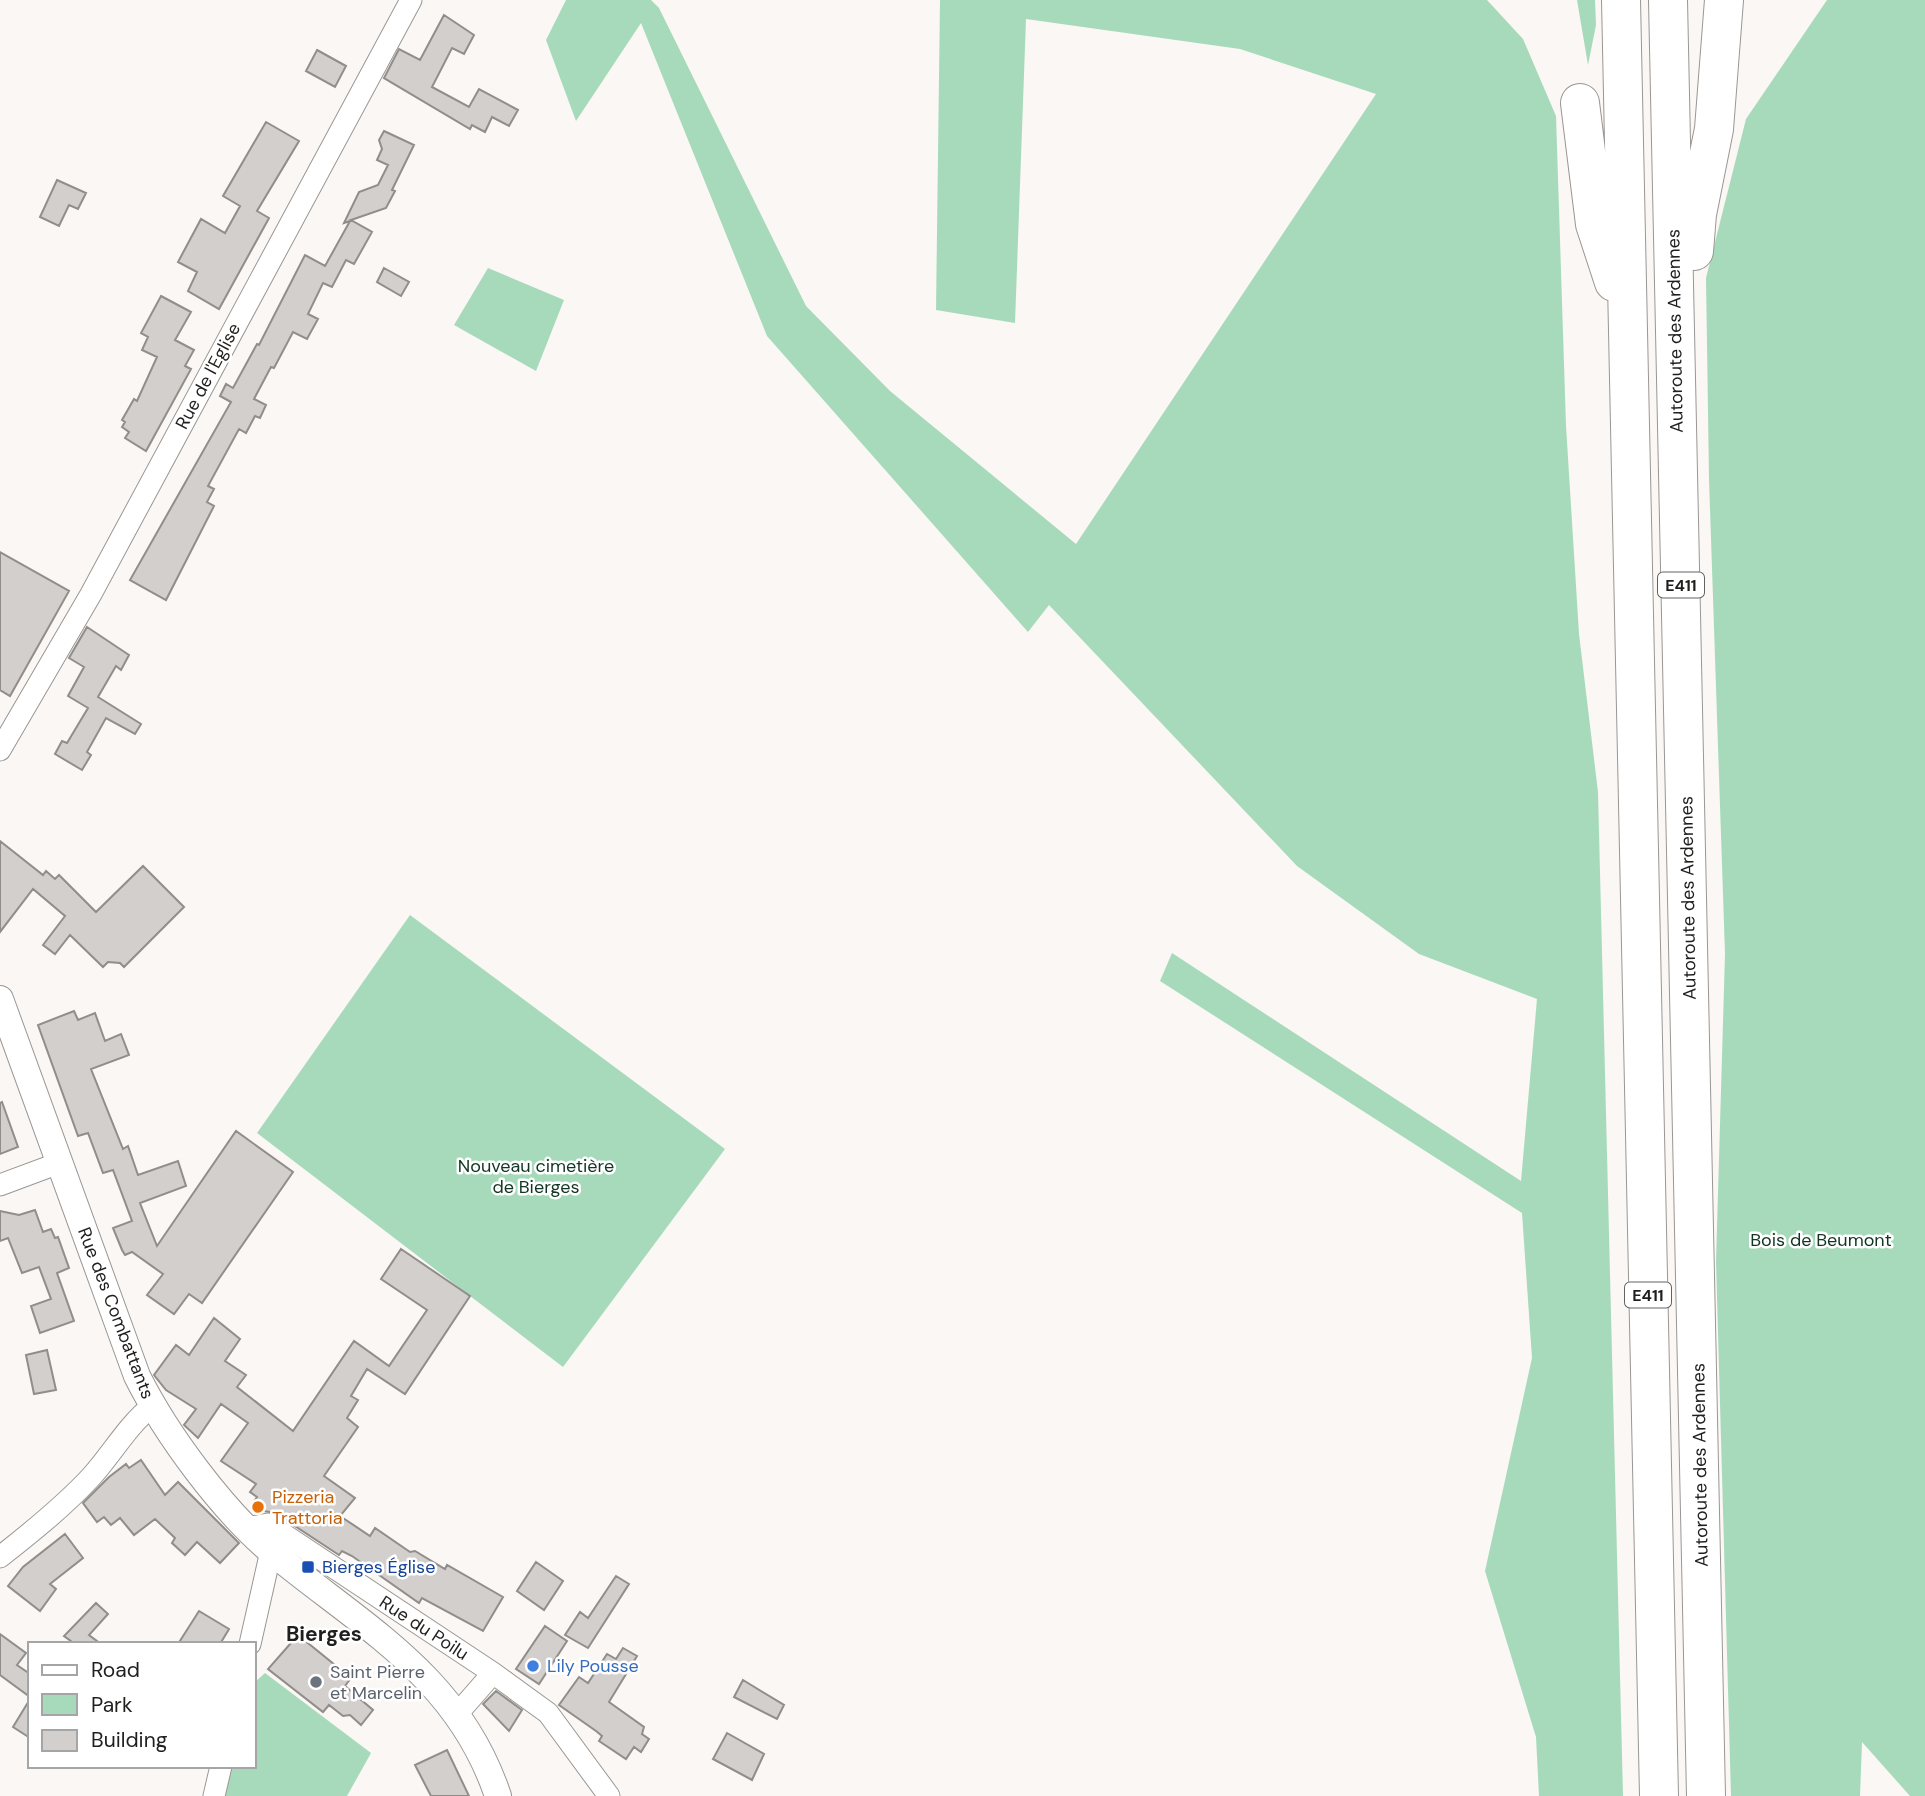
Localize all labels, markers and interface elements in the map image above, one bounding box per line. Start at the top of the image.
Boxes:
street label: Autoroute des Ardennes [1661,229,1689,433]
street label: Rue de l'Eglise [170,319,246,433]
road number: E411 [1658,572,1704,598]
street label: Autoroute des Ardennes [1674,796,1702,1000]
park label: Nouveau cimetière de Bierges [458,1154,614,1199]
street label: Rue des Combattants [72,1224,160,1402]
park label: Bois de Beumont [1750,1228,1892,1252]
road number: E411 [1625,1282,1671,1308]
street label: Autoroute des Ardennes [1686,1363,1714,1567]
place label: Pizzeria Trattoria [272,1485,343,1530]
marker: Pizzeria Trattoria [250,1499,266,1515]
place label: Bierges Église [322,1555,435,1579]
marker: Bierges Église [300,1559,316,1575]
street label: Rue du Poilu [375,1590,473,1666]
district label: Bierges [286,1620,362,1648]
legend [28,1642,256,1768]
place label: Lily Pousse [547,1654,639,1678]
text: Road [91,1656,140,1684]
marker: Lily Pousse [525,1658,541,1674]
place label: Saint Pierre et Marcelin [330,1660,425,1705]
marker: Saint Pierre et Marcelin [308,1674,324,1690]
text: Park [91,1691,133,1719]
text: Building [91,1726,168,1754]

